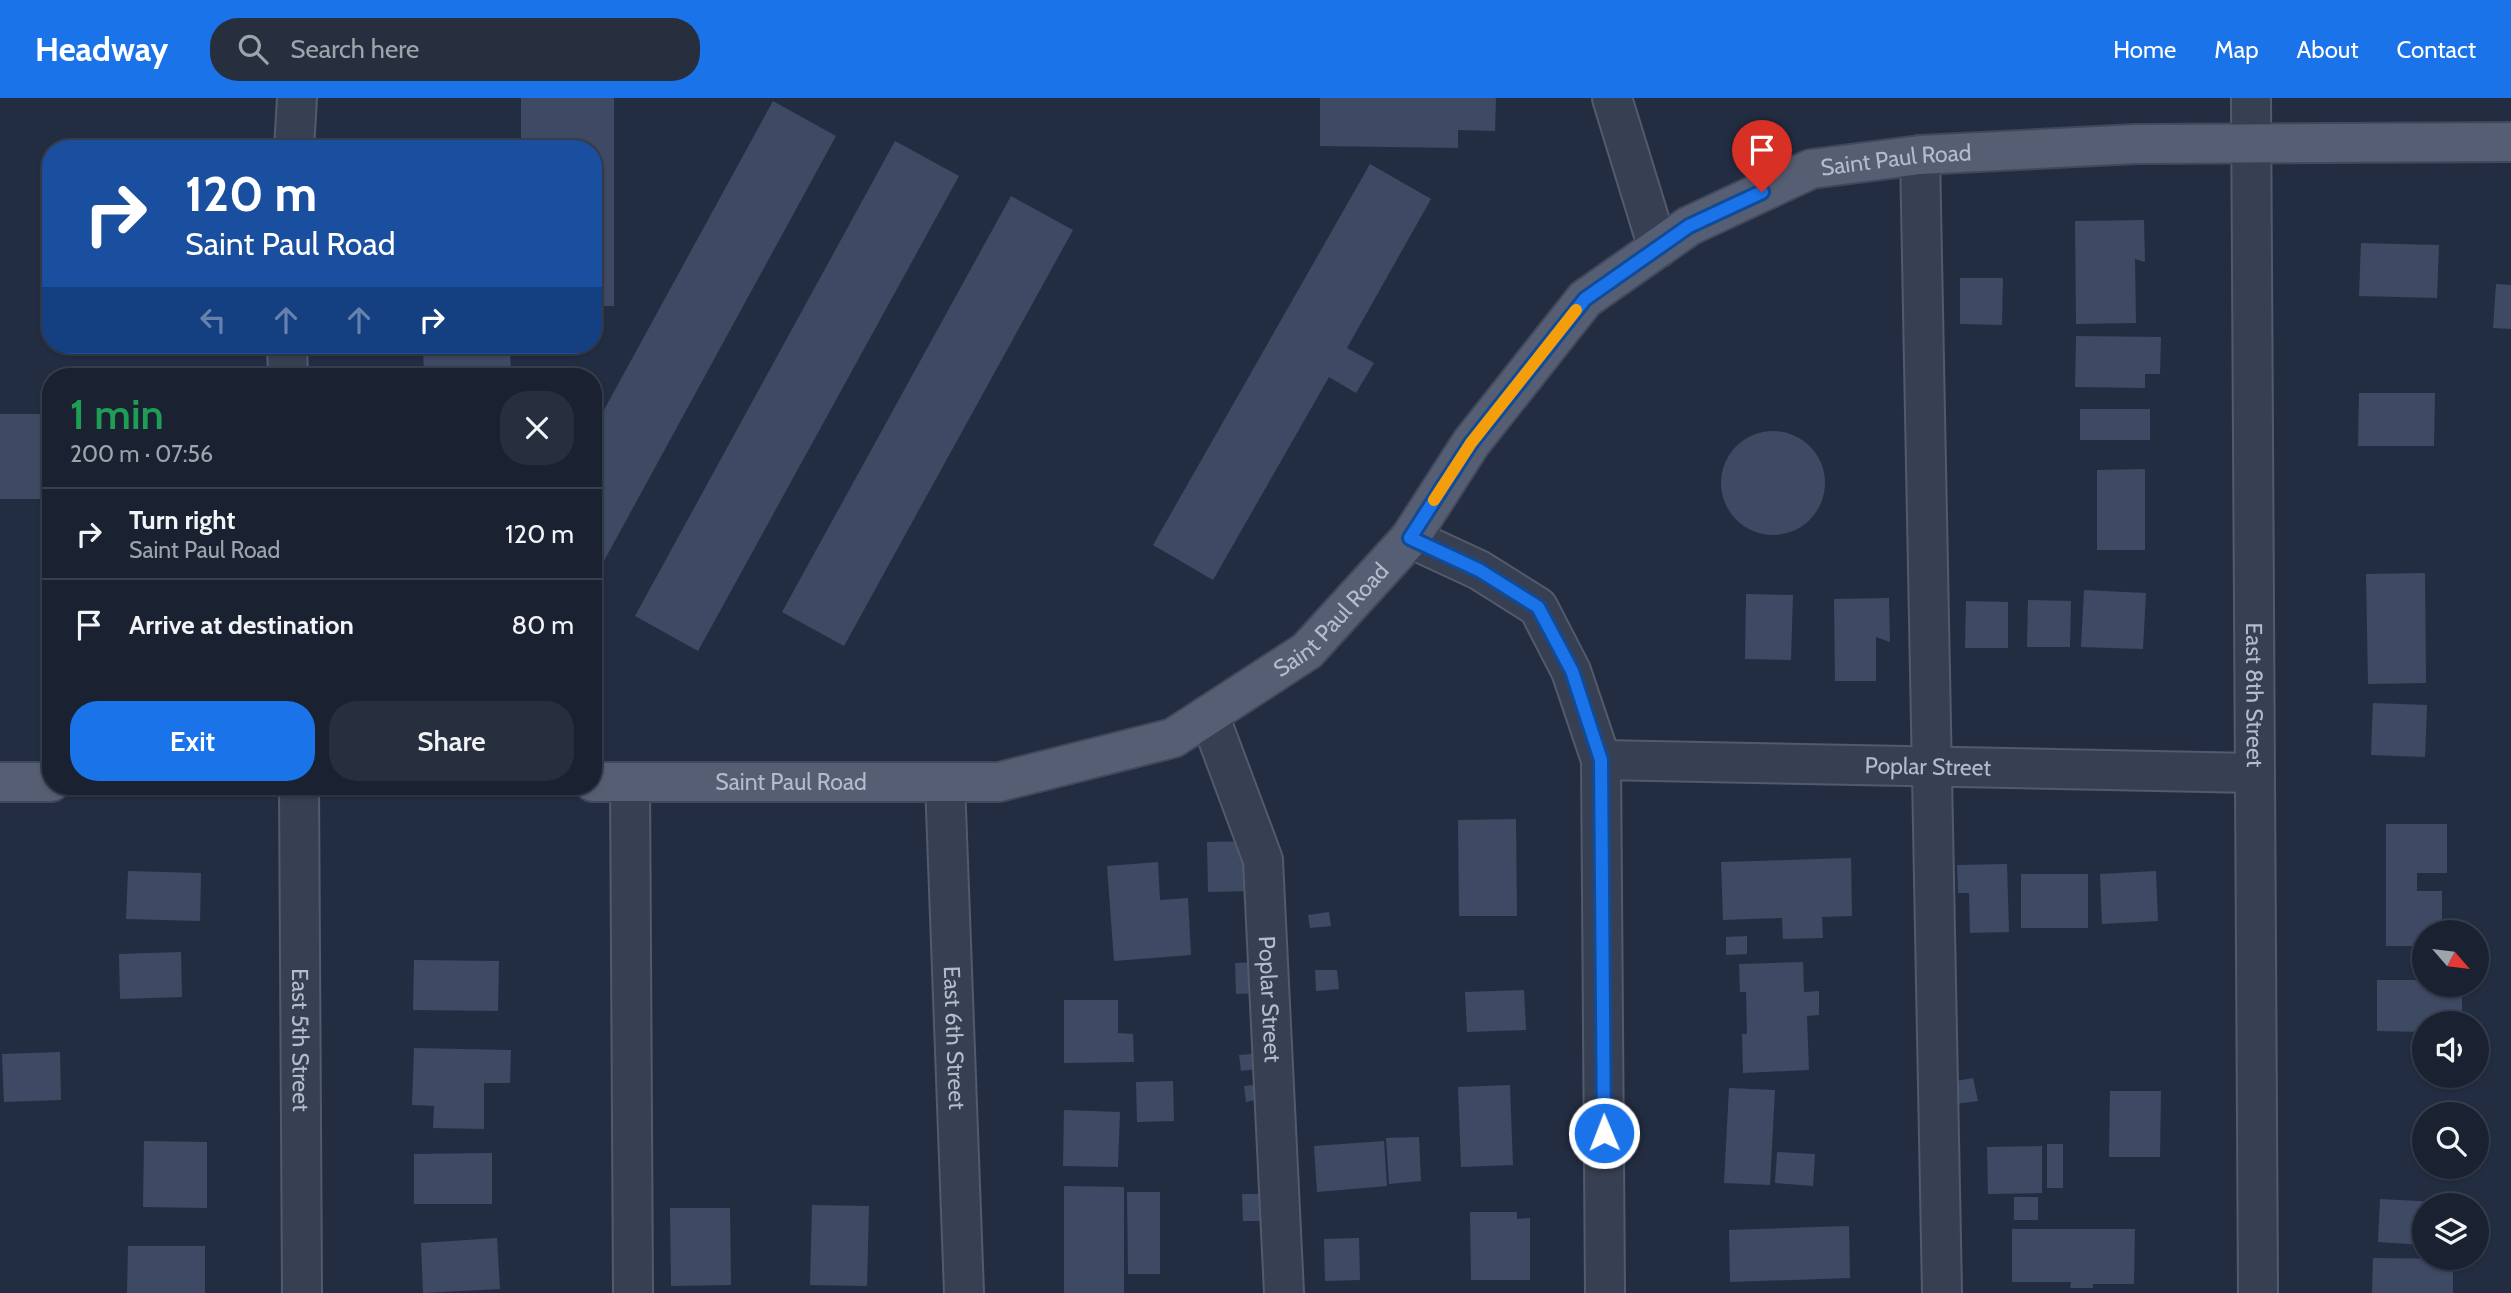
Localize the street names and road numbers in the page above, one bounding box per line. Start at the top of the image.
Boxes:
street label: Saint Paul Road [1819,138,1972,182]
street label: Saint Paul Road [1268,557,1394,683]
street label: East 8th Street [2240,622,2269,768]
street label: Poplar Street [1864,751,1992,782]
street label: Saint Paul Road [715,768,867,796]
street label: Poplar Street [1253,935,1287,1063]
street label: East 6th Street [938,965,971,1111]
street label: East 5th Street [286,968,315,1112]

